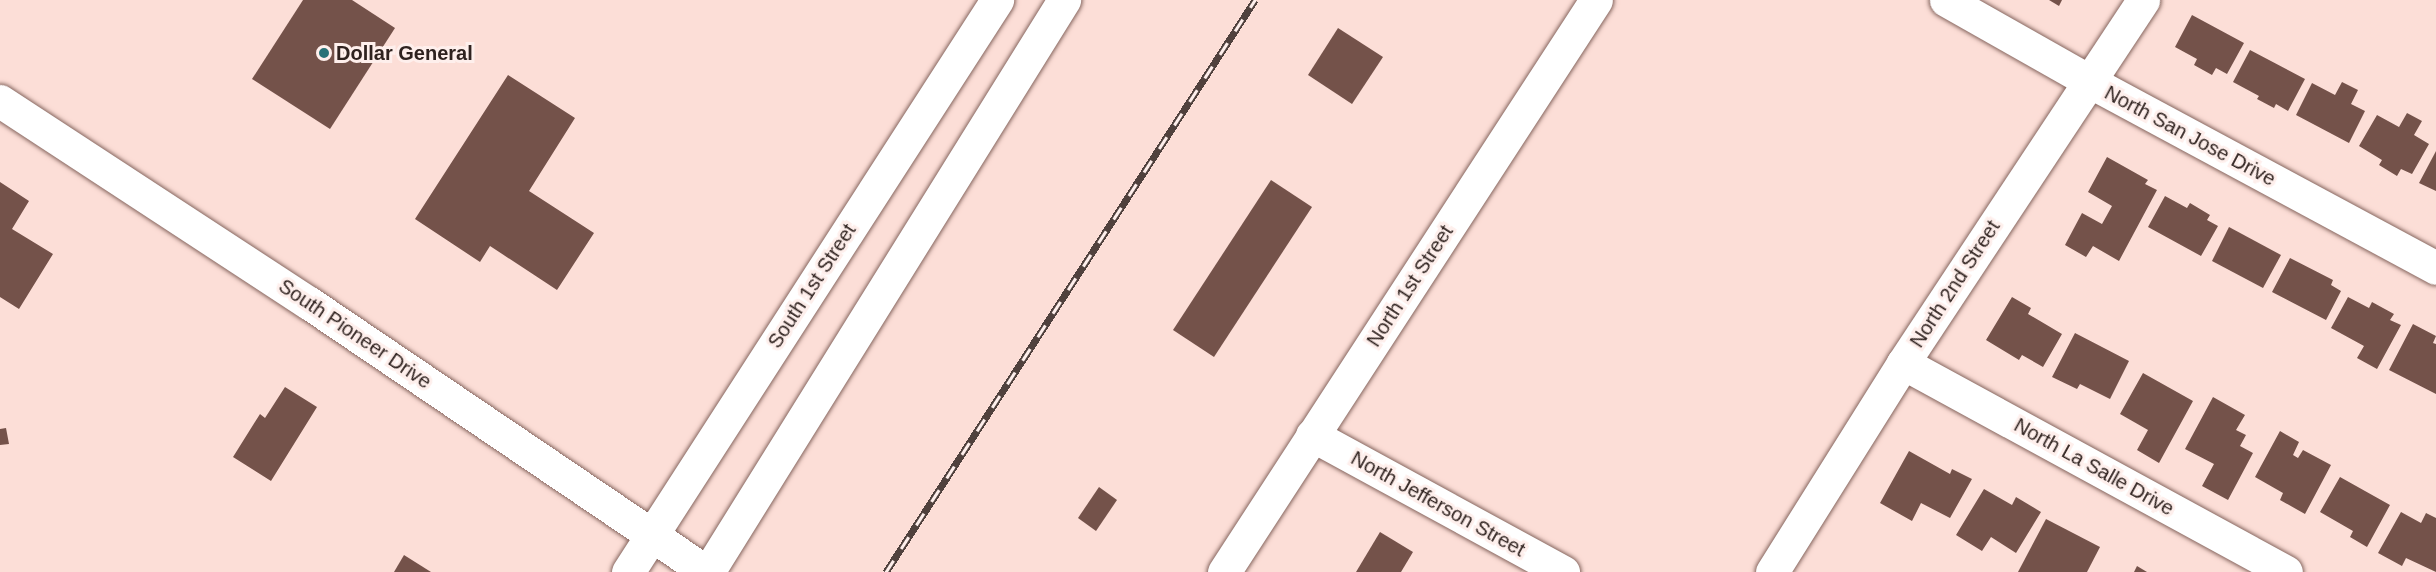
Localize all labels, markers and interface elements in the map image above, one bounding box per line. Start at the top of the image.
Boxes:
place label: Dollar General [336,41,473,65]
marker: Dollar General [317,46,331,60]
street label: North San Jose Drive [2100,81,2280,191]
street label: North 2nd Street [1905,216,2005,352]
street label: South 1st Street [763,219,861,353]
street label: North 1st Street [1362,221,1458,351]
street label: South Pioneer Drive [274,274,436,394]
street label: North La Salle Drive [2010,413,2178,521]
street label: North Jefferson Street [1347,446,1529,562]

